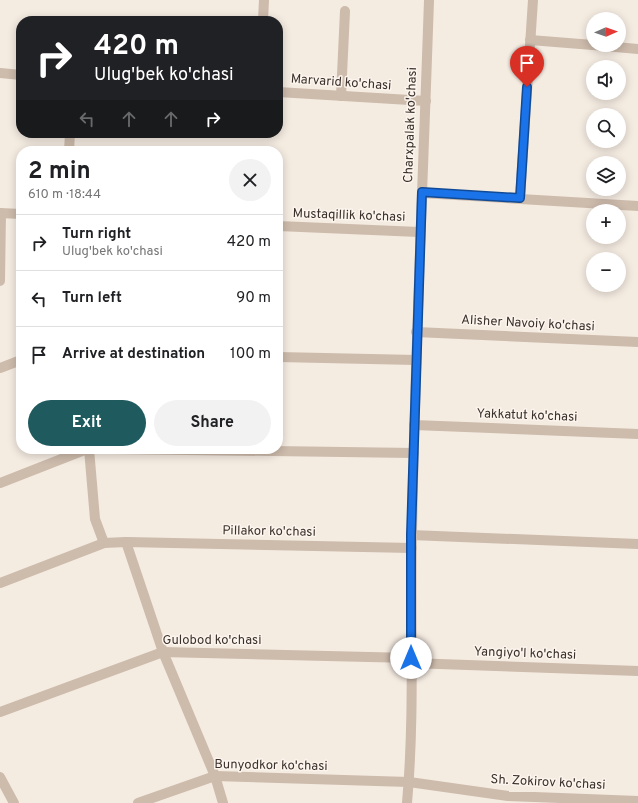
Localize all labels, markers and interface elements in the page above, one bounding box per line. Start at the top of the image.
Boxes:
north arrow [586,12,626,52]
map controls [586,12,626,292]
text: 420 m [94,29,179,65]
icon: right [28,32,80,84]
pin [510,46,544,87]
icon: arrive [516,52,538,74]
button: sound [586,60,626,100]
text: Ulug'bek ko'chasi [94,64,234,87]
street label: Charxpalak ko'chasi [401,67,421,183]
street label: Marvarid ko'chasi [290,71,392,95]
icon: left [76,108,98,130]
icon: ahead [118,108,140,130]
icon: ahead [160,108,182,130]
icon: right [202,108,224,130]
button: search [586,108,626,148]
button: layers [586,156,626,196]
text: 2 min [28,157,91,187]
button: close [229,159,271,201]
text: 610 m · 18:44 [28,187,101,203]
button: + [586,204,626,244]
street label: Mustaqillik ko'chasi [292,206,406,226]
text: Turn right [62,225,131,244]
icon: right [28,232,50,254]
text: 420 m [227,233,271,252]
text: Ulug'bek ko'chasi [62,244,163,260]
button: − [586,252,626,292]
icon: left [28,288,50,310]
text: Turn left [62,289,122,308]
text: 90 m [236,289,271,308]
street label: Alisher Navoiy ko'chasi [461,313,595,335]
icon: arrive [28,344,50,366]
text: Arrive at destination [62,345,205,364]
text: 100 m [230,345,271,364]
button: Exit [28,400,146,446]
button: Share [154,400,271,446]
street label: Yakkatut ko'chasi [476,406,578,426]
street label: Pillakor ko'chasi [222,523,316,541]
street label: Gulobod ko'chasi [163,633,261,649]
position arrow [390,637,432,679]
street label: Yangiyo'l ko'chasi [473,644,577,664]
street label: Bunyodkor ko'chasi [214,757,328,775]
street label: Sh. Zokirov ko'chasi [490,772,606,794]

